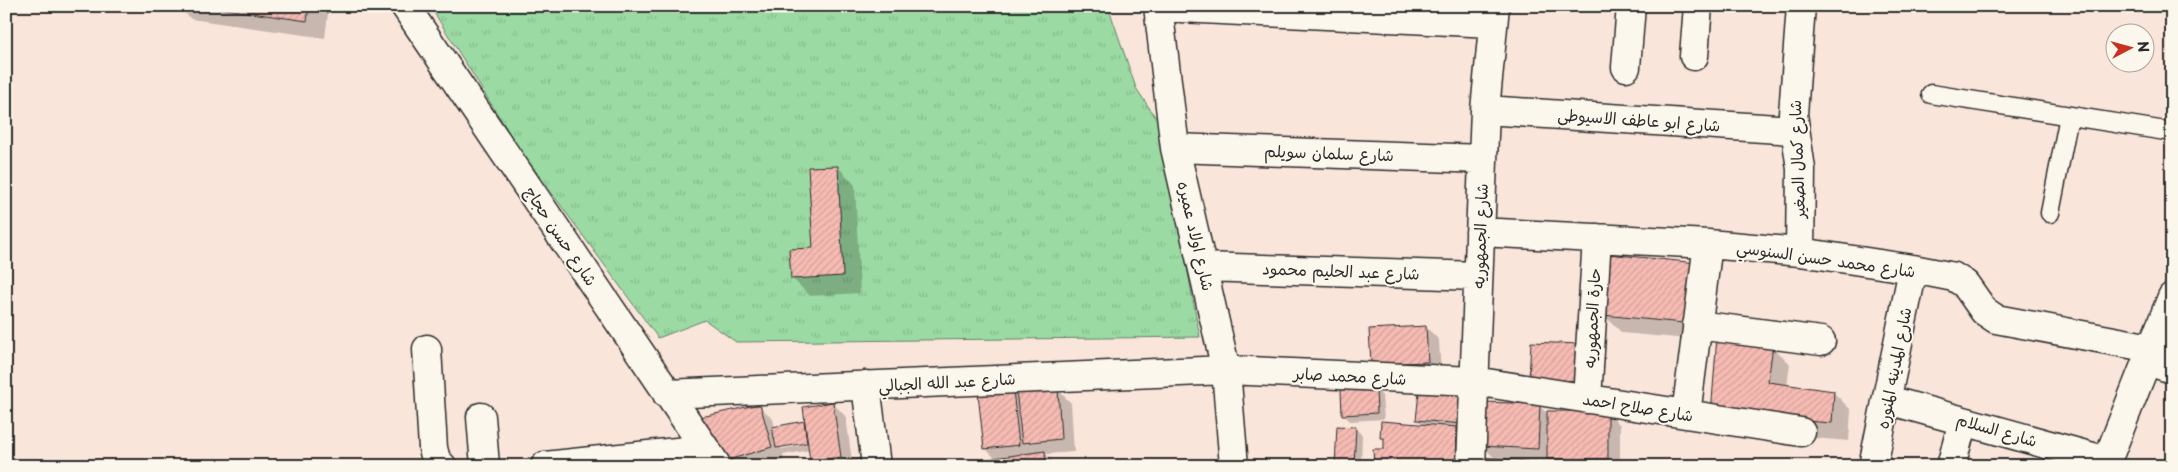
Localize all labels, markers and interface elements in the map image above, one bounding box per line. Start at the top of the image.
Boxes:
north arrow [2106,22,2156,72]
text: N [2132,40,2154,53]
street label: شارع كمال الصغير [1782,99,1811,221]
street label: شارع ابو عاطف الاسيوطى [1557,101,1721,138]
street label: شارع سلمان سويلم [1264,138,1394,168]
street label: شارع اولاد عميره [1172,179,1221,293]
street label: شارع حسن حجاج [519,181,604,291]
street label: شارع الجمهوريه [1465,183,1494,289]
street label: شارع محمد حسن السنوسي [1735,234,1917,286]
street label: شارع عبد الحليم محمود [1262,255,1420,287]
street label: حارة الجمهوريه [1576,267,1606,369]
street label: شارع المدينه المنوره [1869,305,1918,431]
street label: شارع محمد صابر [1291,360,1407,391]
street label: شارع عبد الله الجبالي [878,365,1016,401]
street label: شارع صلاح احمد [1581,385,1695,428]
street label: شارع السلام [1954,406,2040,454]

